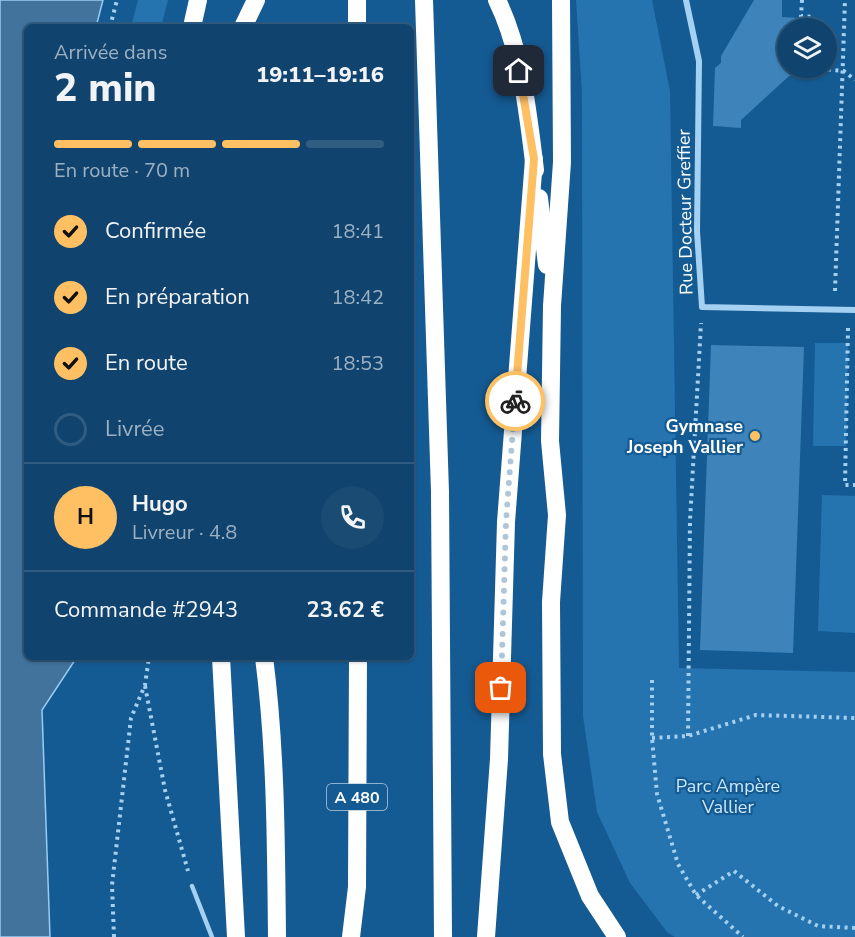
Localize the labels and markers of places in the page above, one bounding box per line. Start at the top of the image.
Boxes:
pin [493,45,544,96]
place label: Gymnase Joseph Vallier [626,414,743,459]
marker: Gymnase Joseph Vallier [748,429,762,443]
pin [475,662,526,713]

